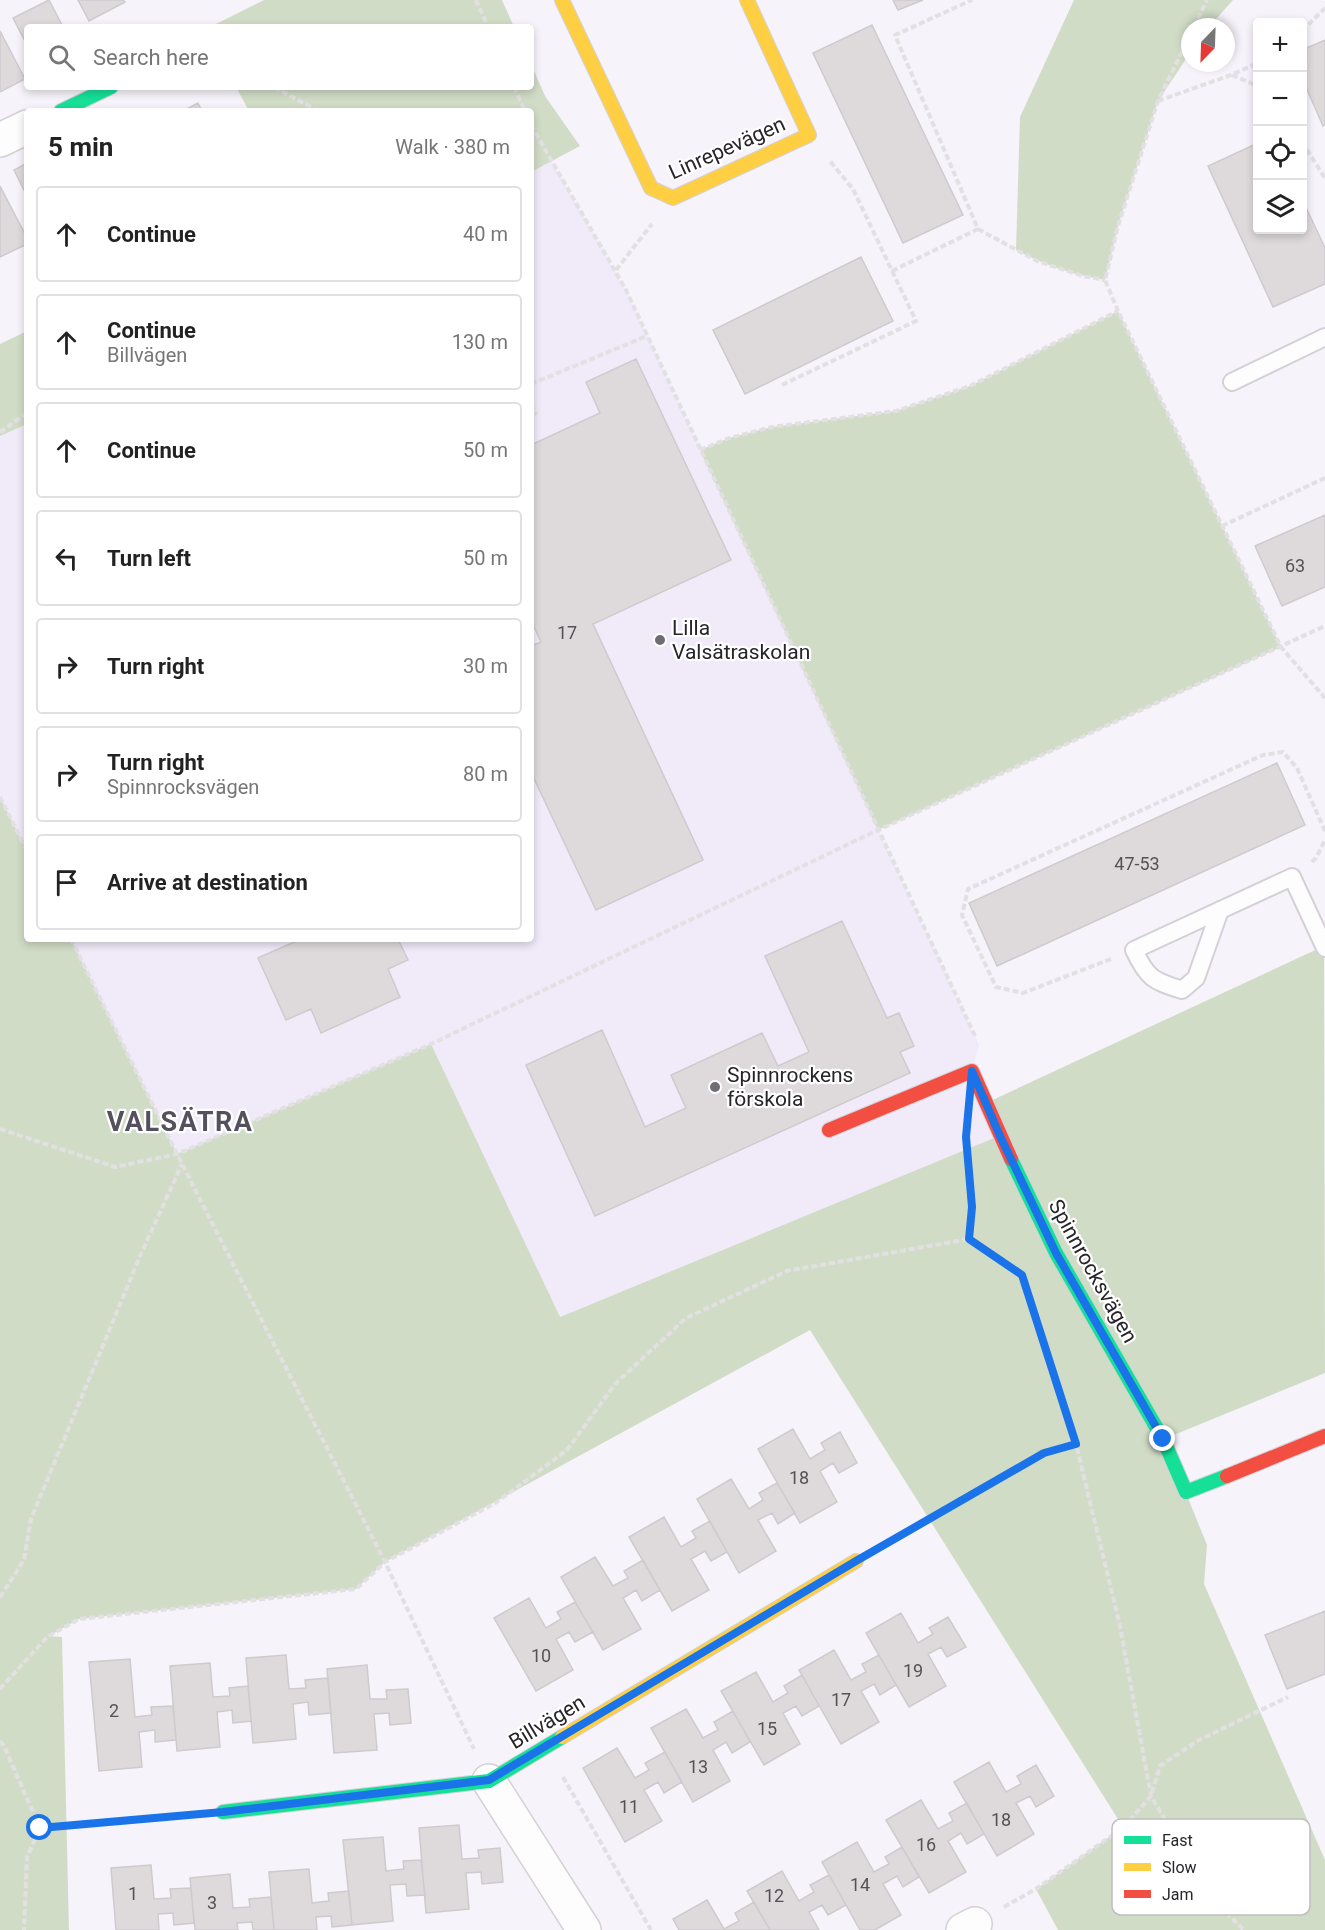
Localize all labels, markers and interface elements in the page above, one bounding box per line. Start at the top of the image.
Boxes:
north arrow [1181,18,1235,72]
map controls [1253,18,1307,234]
button: + [1253,18,1307,72]
search box [24,24,534,90]
icon: search [45,41,78,74]
text: Search here [93,45,209,70]
button: − [1253,72,1307,126]
street label: Linrepevägen [665,112,789,184]
button: locate [1253,126,1307,180]
text: 5 min [48,132,113,162]
text: Walk · 380 m [395,135,510,159]
button: layers [1253,180,1307,234]
icon: ahead [50,218,83,251]
text: Continue [107,222,196,247]
text: 40 m [463,222,508,246]
text: Continue [107,318,196,343]
icon: ahead [50,326,83,359]
text: 130 m [452,330,508,354]
text: Billvägen [107,343,187,367]
icon: ahead [50,434,83,467]
text: Continue [107,438,196,463]
text: 50 m [463,438,508,462]
icon: left [50,542,83,575]
text: Turn left [107,546,191,571]
text: 50 m [463,546,508,570]
house number: 63 [1285,555,1305,576]
place label: Lilla Valsätraskolan [672,616,810,664]
house number: 17 [557,622,577,643]
marker: Lilla Valsätraskolan [653,633,667,647]
icon: right [50,650,83,683]
text: Turn right [107,654,204,679]
text: 30 m [463,654,508,678]
text: Turn right [107,750,204,775]
icon: right [50,758,83,791]
text: 80 m [463,762,508,786]
text: Spinnrocksvägen [107,775,259,799]
house number: 47-53 [1114,853,1160,874]
icon: arrive [50,866,83,899]
text: Arrive at destination [107,870,308,895]
place label: Spinnrockens förskola [727,1063,853,1111]
marker: Spinnrockens förskola [708,1080,722,1094]
district label: VALSÄTRA [107,1106,253,1138]
street label: Spinnrocksvägen [1044,1195,1142,1347]
route end [1149,1425,1175,1451]
house number: 18 [789,1467,809,1488]
house number: 10 [531,1645,551,1666]
house number: 19 [903,1660,923,1681]
house number: 17 [831,1689,851,1710]
street label: Billvägen [505,1690,589,1754]
house number: 2 [109,1700,119,1721]
house number: 15 [757,1718,777,1739]
house number: 13 [688,1756,708,1777]
house number: 11 [619,1796,639,1817]
house number: 18 [991,1809,1011,1830]
route start [26,1814,52,1840]
legend [1112,1819,1310,1915]
text: Fast [1162,1831,1193,1850]
house number: 16 [916,1834,936,1855]
text: Slow [1162,1858,1197,1877]
house number: 14 [850,1874,870,1895]
house number: 1 [128,1883,138,1904]
house number: 12 [764,1885,784,1906]
text: Jam [1162,1885,1194,1904]
house number: 3 [207,1892,217,1913]

